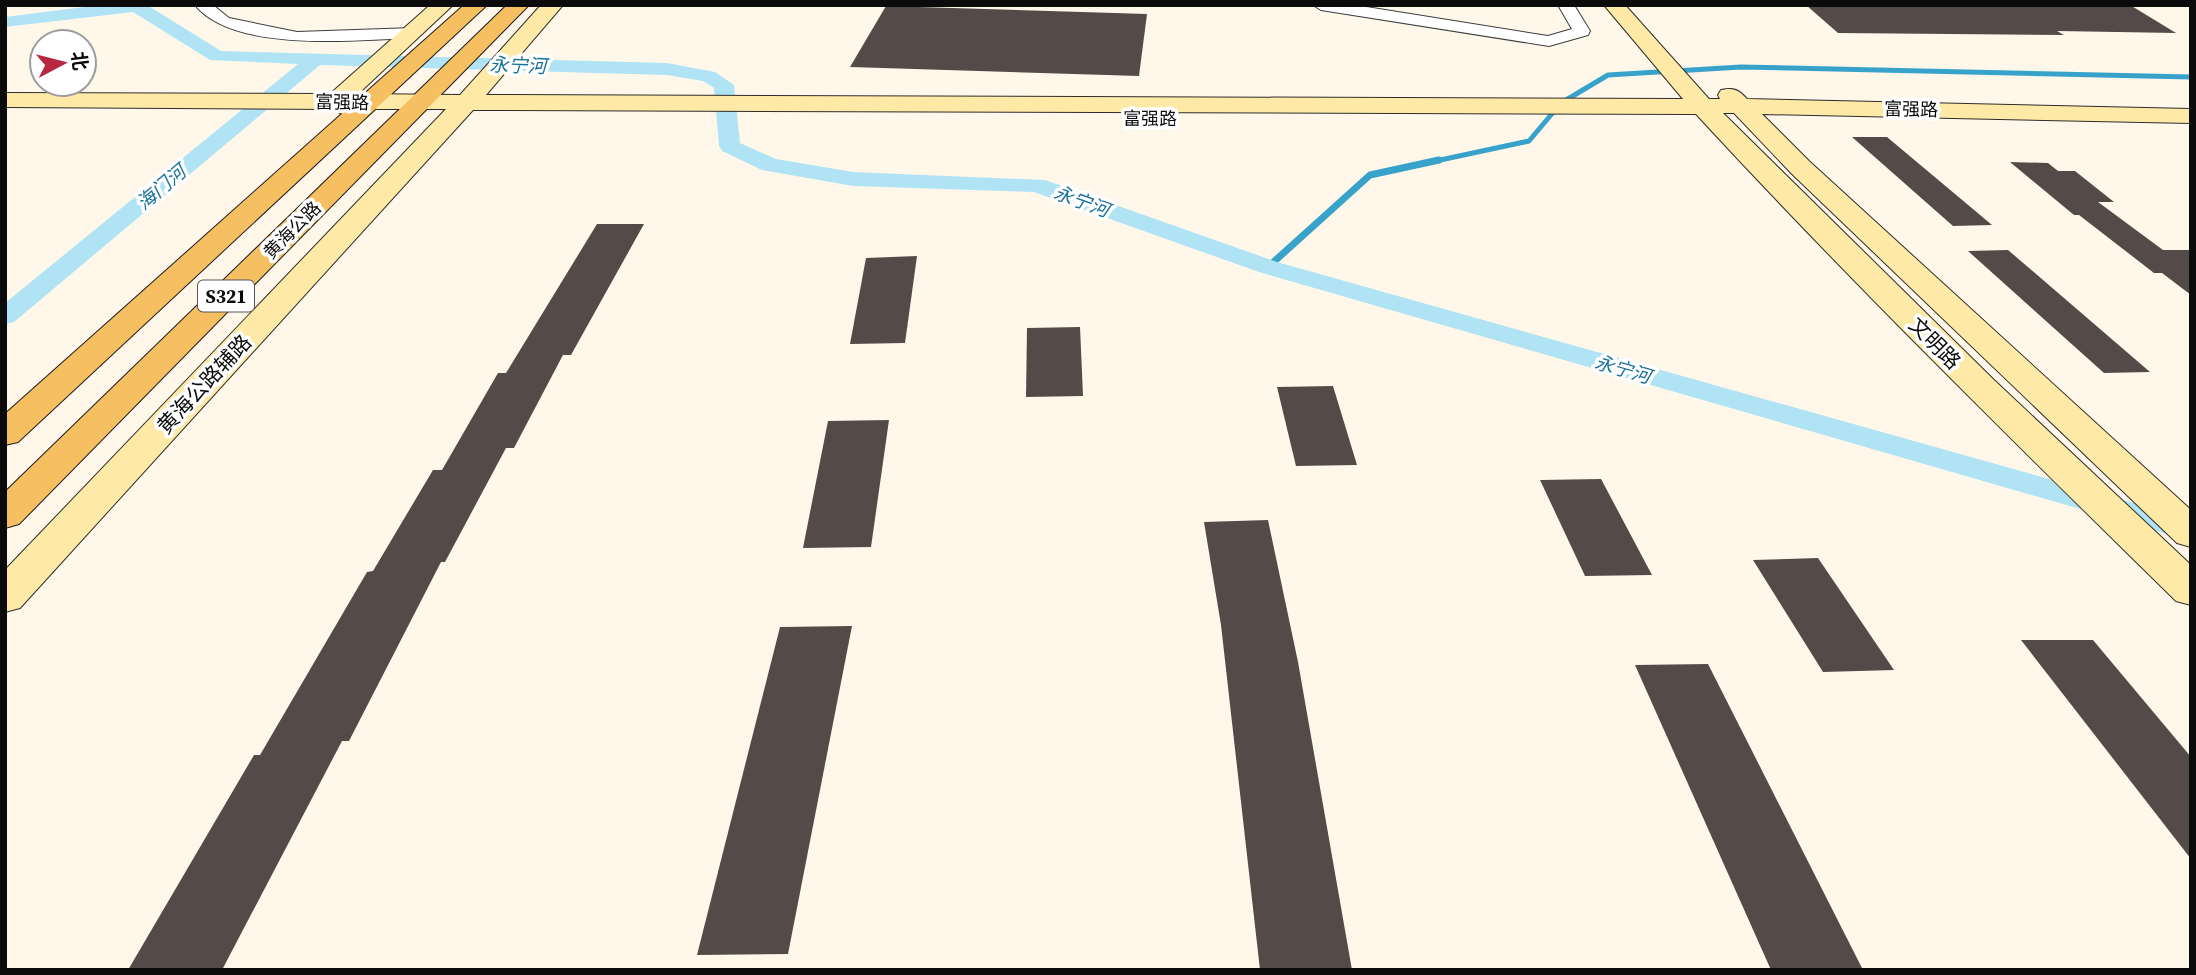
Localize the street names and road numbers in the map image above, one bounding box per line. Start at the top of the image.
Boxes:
street label: 富强路 [315,89,369,115]
street label: 富强路 [1884,96,1938,122]
street label: 富强路 [1123,106,1177,131]
street label: 黄海公路 [258,196,326,264]
road number: S321 [198,280,254,312]
street label: 文明路 [1902,310,1968,376]
street label: 黄海公路辅路 [150,328,258,440]

